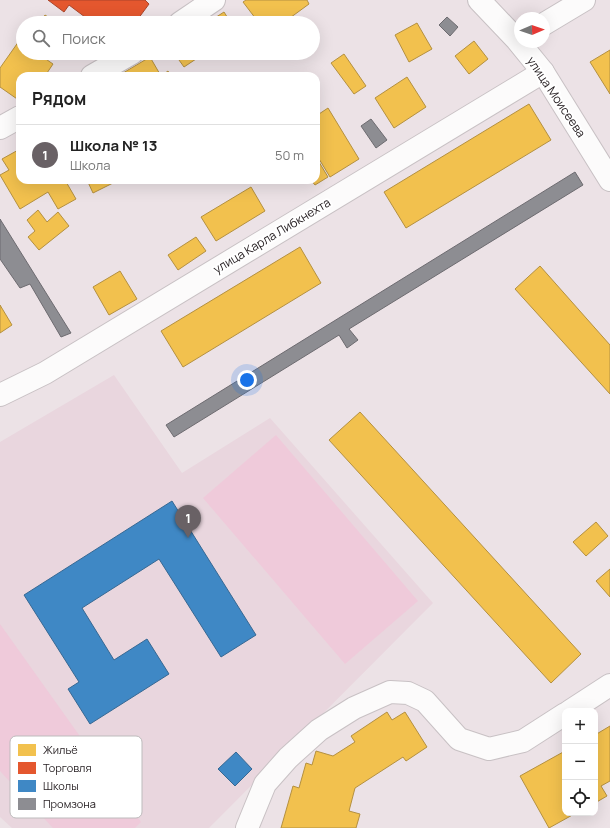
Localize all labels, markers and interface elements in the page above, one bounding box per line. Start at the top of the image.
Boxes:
north arrow [514,12,550,48]
search box [16,16,320,60]
icon: search [30,27,52,49]
text: Поиск [62,28,106,49]
street label: улица Моисеева [523,53,590,140]
text: Рядом [32,87,86,110]
text: Школа № 13 [70,135,157,156]
text: 1 [42,146,48,164]
text: 50 m [275,146,304,164]
text: Школа [70,156,111,174]
street label: улица Карла Либкнехта [210,194,334,277]
your location [237,370,257,390]
pin: 1 [175,505,201,538]
map controls [562,708,598,816]
button: + [562,708,598,744]
legend [10,736,142,818]
text: Жильё [43,742,78,757]
button: − [562,744,598,780]
text: Торговля [43,760,92,775]
text: Школы [43,778,79,793]
button: locate [562,780,598,816]
text: Промзона [43,796,96,811]

